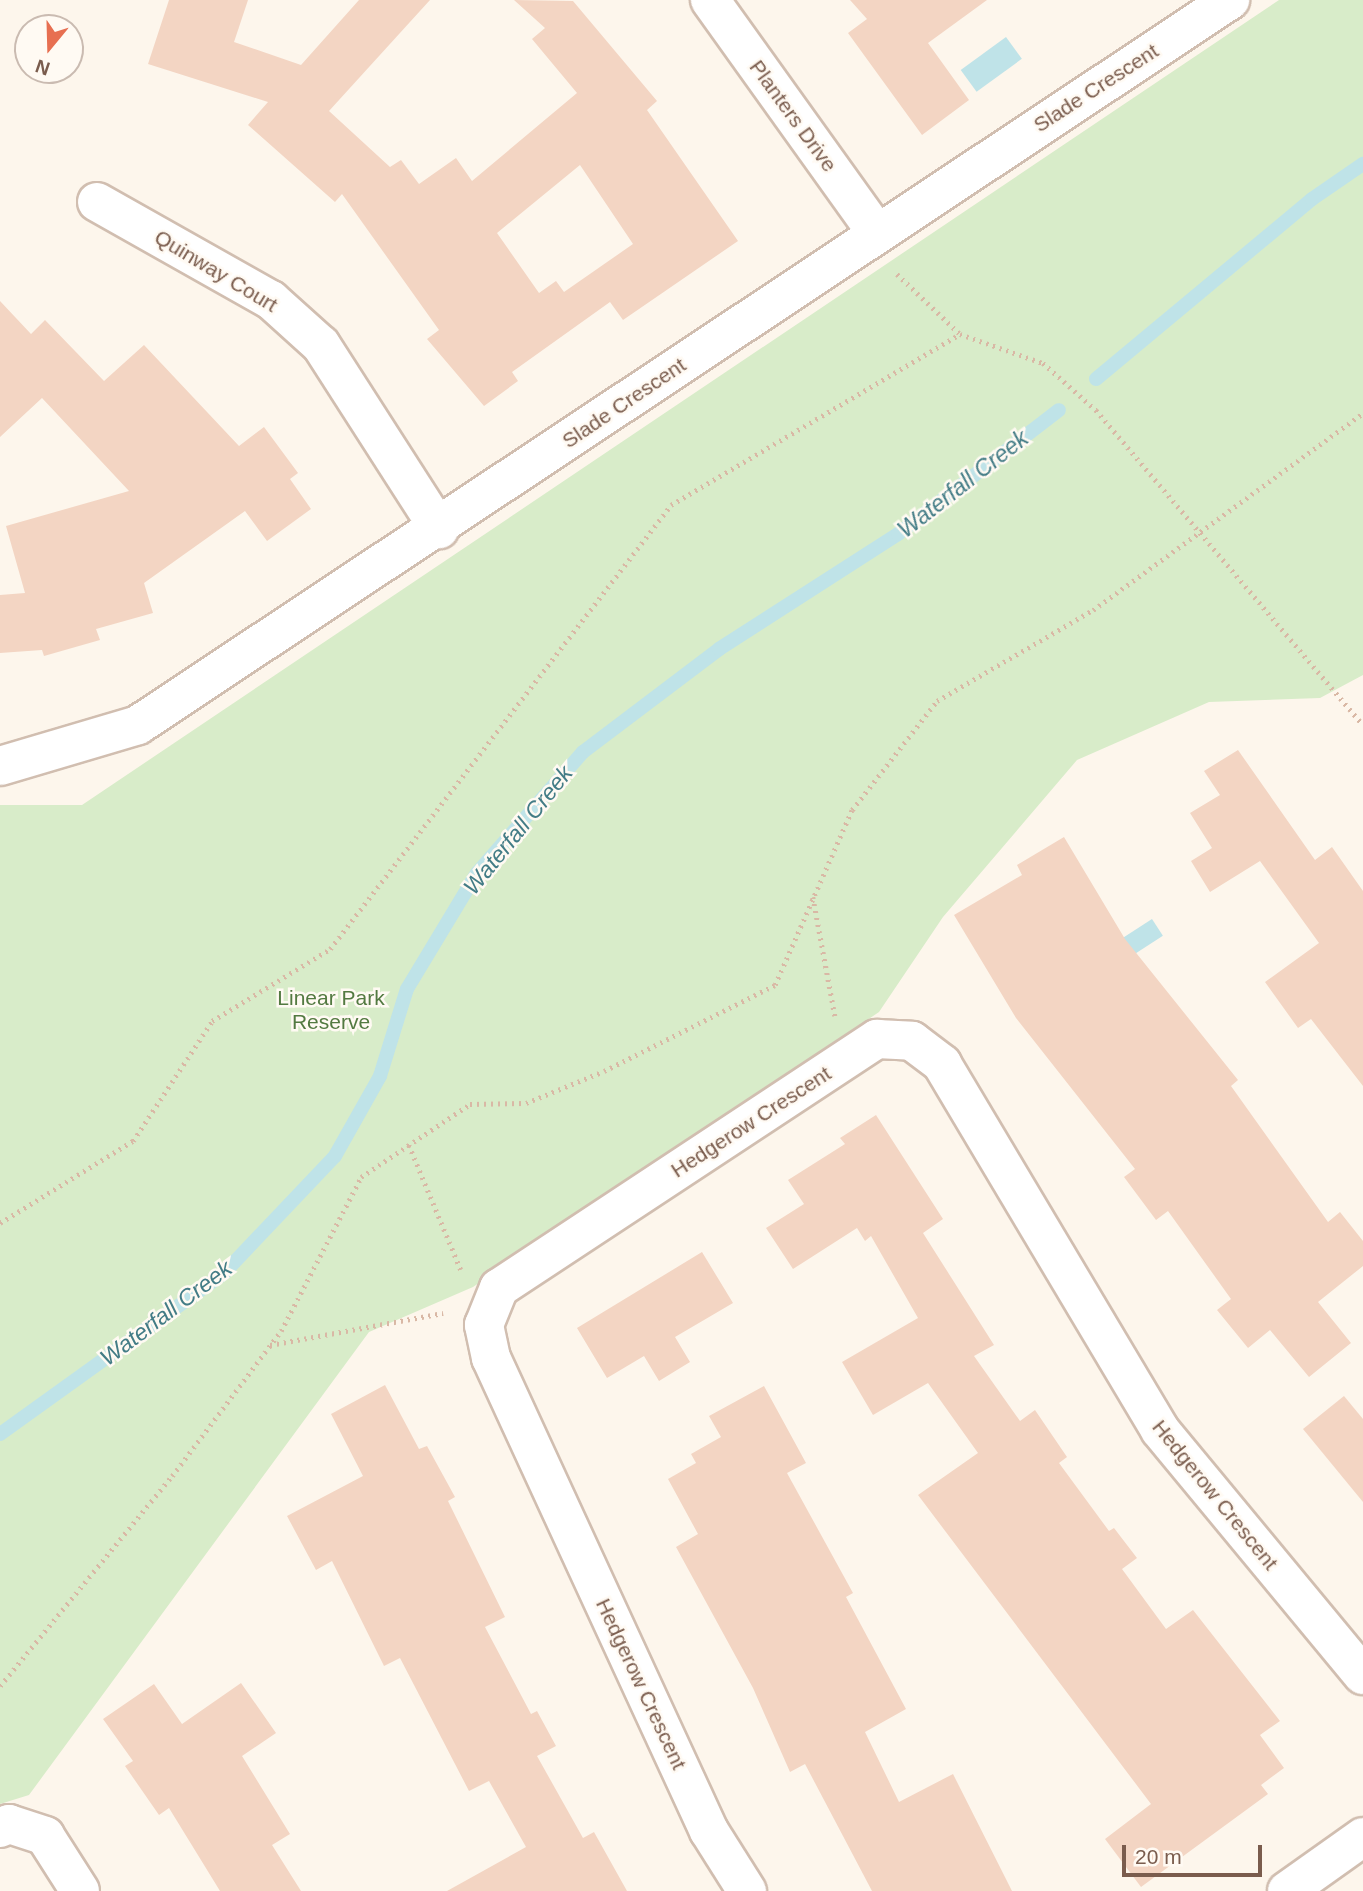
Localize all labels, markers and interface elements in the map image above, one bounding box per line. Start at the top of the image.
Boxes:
north arrow [14,14,84,84]
street label: Slade Crescent [1029,38,1163,138]
text: N [33,55,53,80]
street label: Planters Drive [744,55,842,177]
street label: Quinway Court [150,224,282,318]
street label: Slade Crescent [557,352,691,454]
water label: Waterfall Creek [892,424,1034,544]
water label: Waterfall Creek [458,760,578,900]
park label: Linear Park Reserve [277,985,385,1035]
street label: Hedgerow Crescent [666,1061,836,1183]
water label: Waterfall Creek [95,1254,237,1372]
street label: Hedgerow Crescent [1147,1415,1283,1575]
street label: Hedgerow Crescent [590,1595,692,1773]
scale bar [1125,1832,1265,1876]
text: 20 m [1135,1845,1182,1868]

